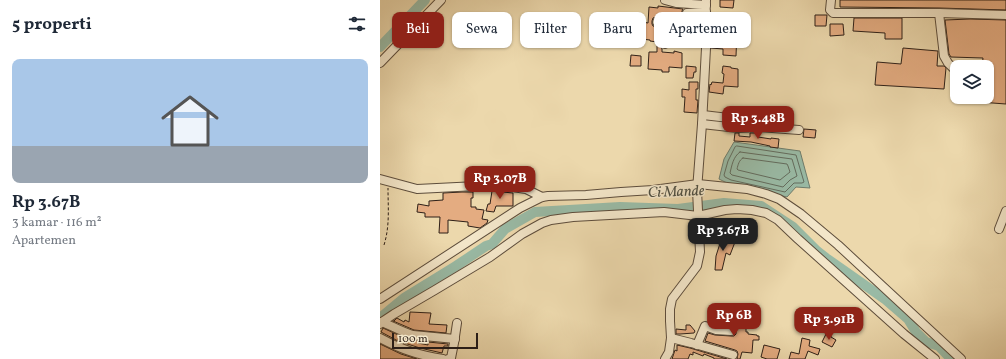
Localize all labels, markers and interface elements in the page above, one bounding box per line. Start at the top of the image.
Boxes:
chip: Beli [392,12,444,48]
chip: Sewa [452,12,512,48]
chip: Filter [520,12,581,48]
chip: Baru [589,12,646,48]
chip: Apartemen [654,12,751,48]
text: 5 properti [12,13,92,36]
icon: filters [346,13,368,35]
map controls [950,60,994,104]
button: layers [950,60,994,104]
icon: home [154,85,226,157]
pin: Rp 3.48B [717,106,799,140]
text: Rp 3.48B [731,110,785,128]
pin: Rp 3.07B [459,166,541,200]
text: Rp 3.07B [473,170,527,188]
water label: Ci Mande [647,181,705,204]
text: Rp 3.67B [12,191,80,214]
text: 3 kamar · 116 m² [12,214,102,232]
pin: Rp 3.67B [682,218,764,252]
text: Rp 3.67B [697,222,749,240]
text: Apartemen [12,232,76,250]
pin: Rp 6B [706,303,762,337]
text: Rp 6B [716,307,752,325]
pin: Rp 3.91B [788,307,870,341]
text: Rp 3.91B [803,311,855,329]
scale bar [392,331,478,350]
text: 100 m [398,332,428,347]

